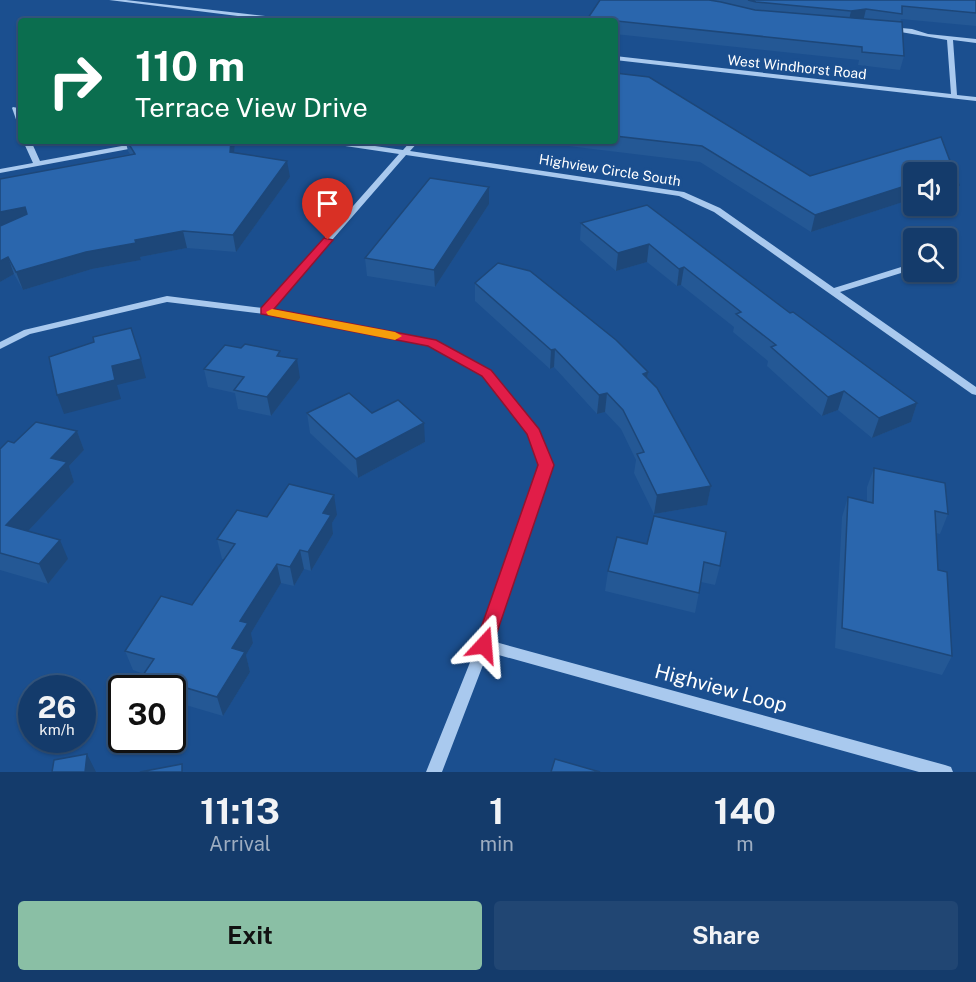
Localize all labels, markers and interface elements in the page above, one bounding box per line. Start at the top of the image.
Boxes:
text: 110 m [135,41,245,90]
icon: right [36,42,114,120]
street label: West Windhorst Road [727,52,867,82]
text: Terrace View Drive [135,91,368,123]
street label: Highview Circle South [538,151,682,189]
map controls [903,162,957,282]
button: sound [903,162,957,216]
pin [302,178,353,240]
icon: arrive [311,187,344,220]
button: search [903,228,957,282]
position arrow [452,613,516,677]
street label: Highview Loop [652,659,790,717]
speed limit sign: 30 [108,675,186,753]
text: 26 [38,689,76,725]
text: km/h [39,721,75,738]
text: 11:13 [200,790,280,832]
text: 1 [489,790,505,832]
text: 140 [714,790,776,832]
text: Arrival [209,832,271,856]
text: min [480,832,514,856]
text: m [736,832,754,856]
button: Exit [18,901,482,970]
button: Share [494,901,958,970]

